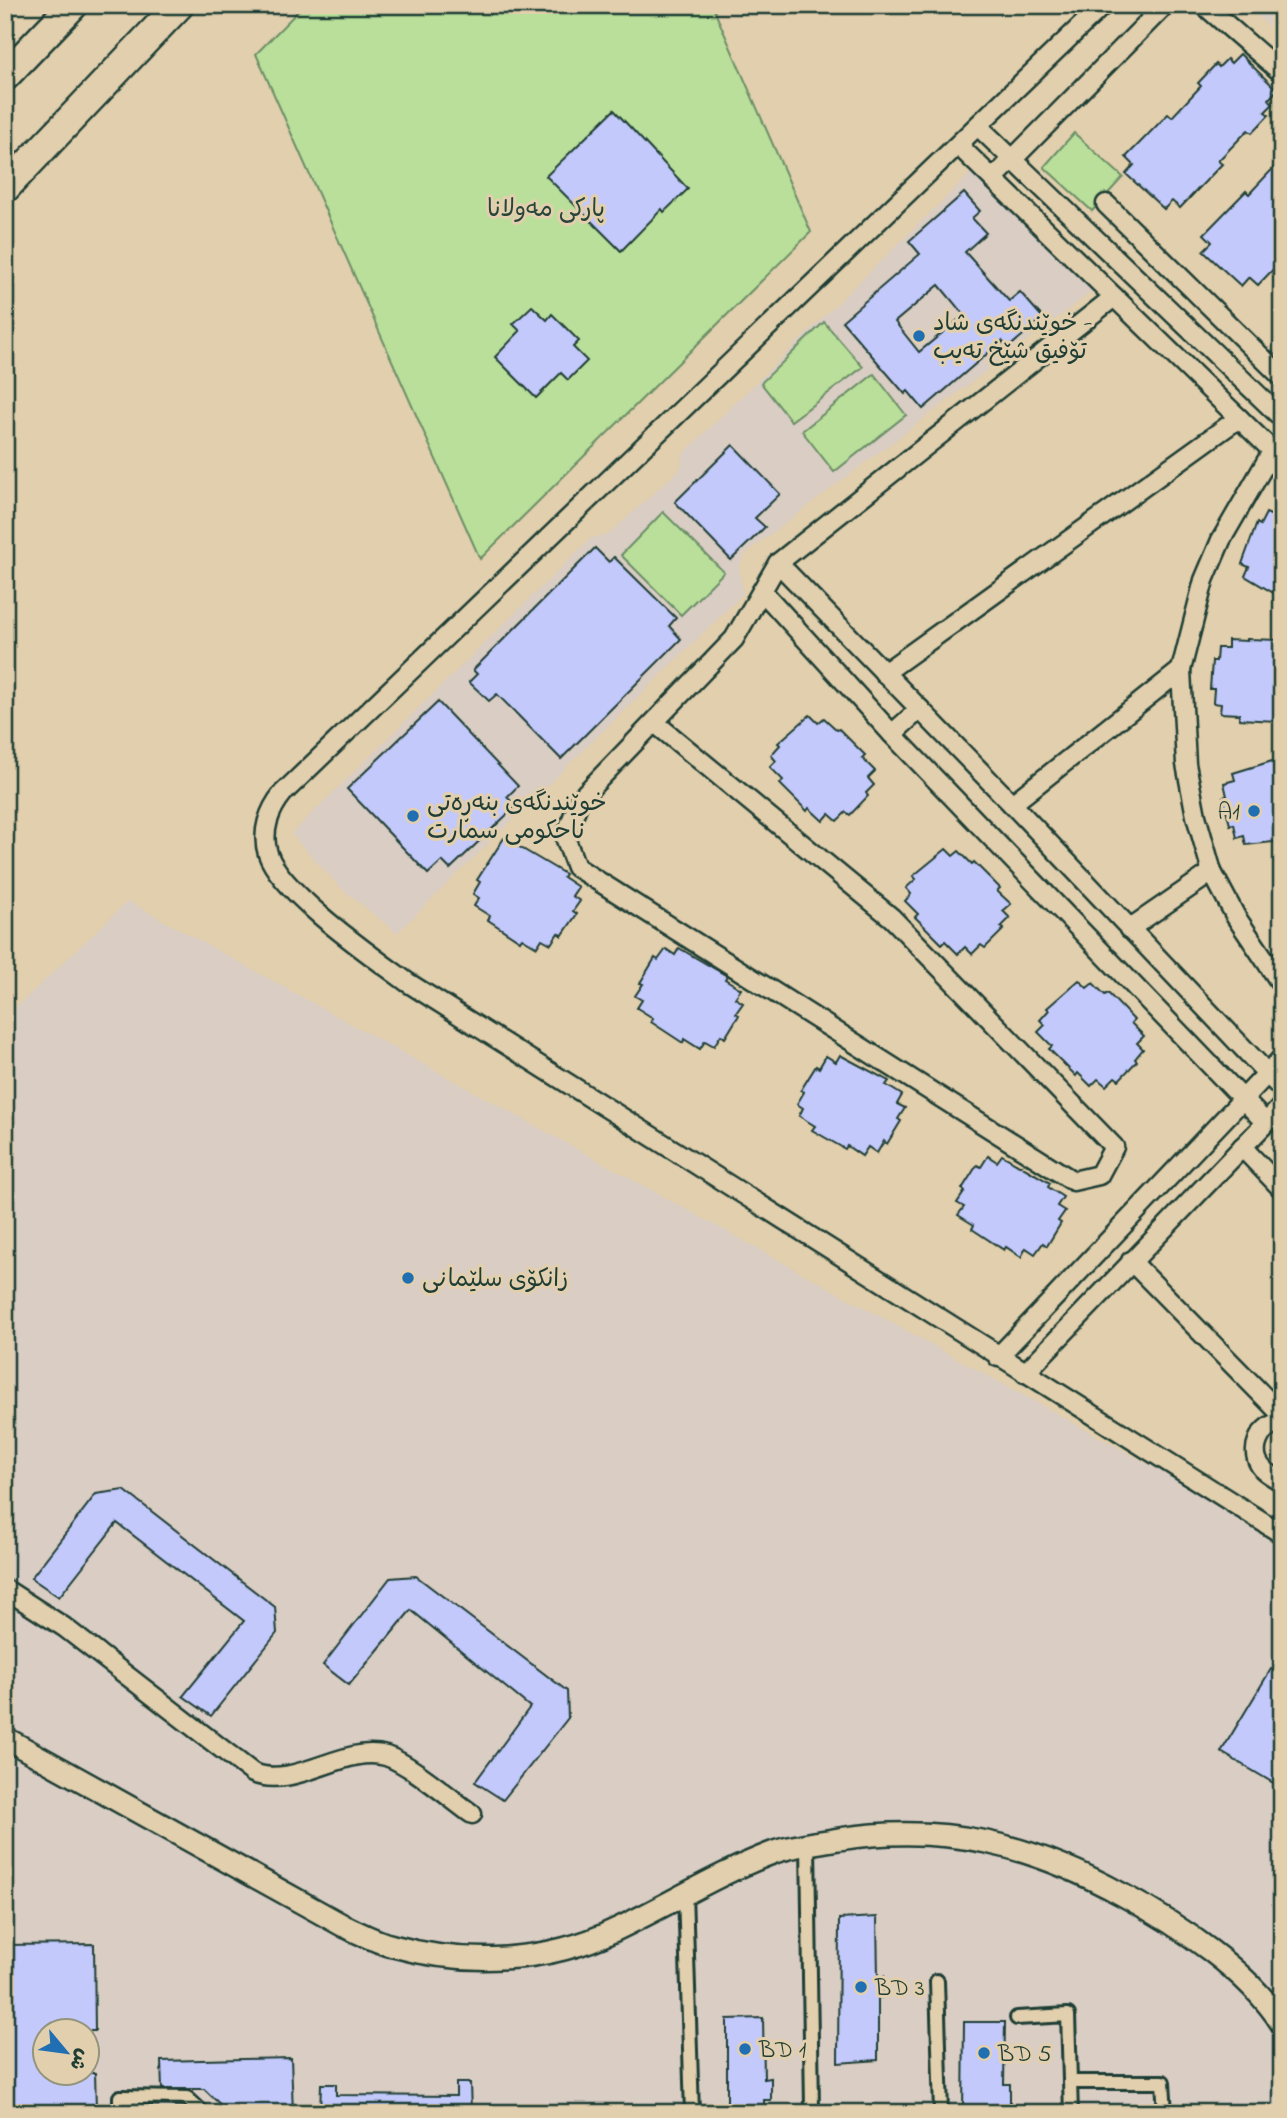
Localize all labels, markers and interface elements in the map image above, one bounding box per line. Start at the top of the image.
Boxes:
park label: پارکی مەولانا [487,193,605,228]
place label: خوێندنگەی شاد - تۆفیق شێخ تەیب [933,307,1093,370]
marker: خوێندنگەی شاد - تۆفیق شێخ تەیب [911,328,927,344]
place label: خوێندنگەی بنەڕەتی ناحکومی سمارت [427,787,607,850]
place label: A1 [1218,796,1240,831]
marker: A1 [1246,803,1262,819]
marker: خوێندنگەی بنەڕەتی ناحکومی سمارت [405,808,421,824]
place label: زانکۆی سلێمانی [422,1263,568,1298]
marker: زانکۆی سلێمانی [400,1270,416,1286]
place label: BD 3 [874,1972,925,2007]
marker: BD 3 [853,1979,869,1995]
north arrow [32,2016,102,2086]
place label: BD 1 [758,2034,807,2069]
place label: BD 5 [997,2038,1052,2073]
marker: BD 1 [737,2041,753,2057]
text: ش [62,2043,96,2075]
marker: BD 5 [976,2045,992,2061]

